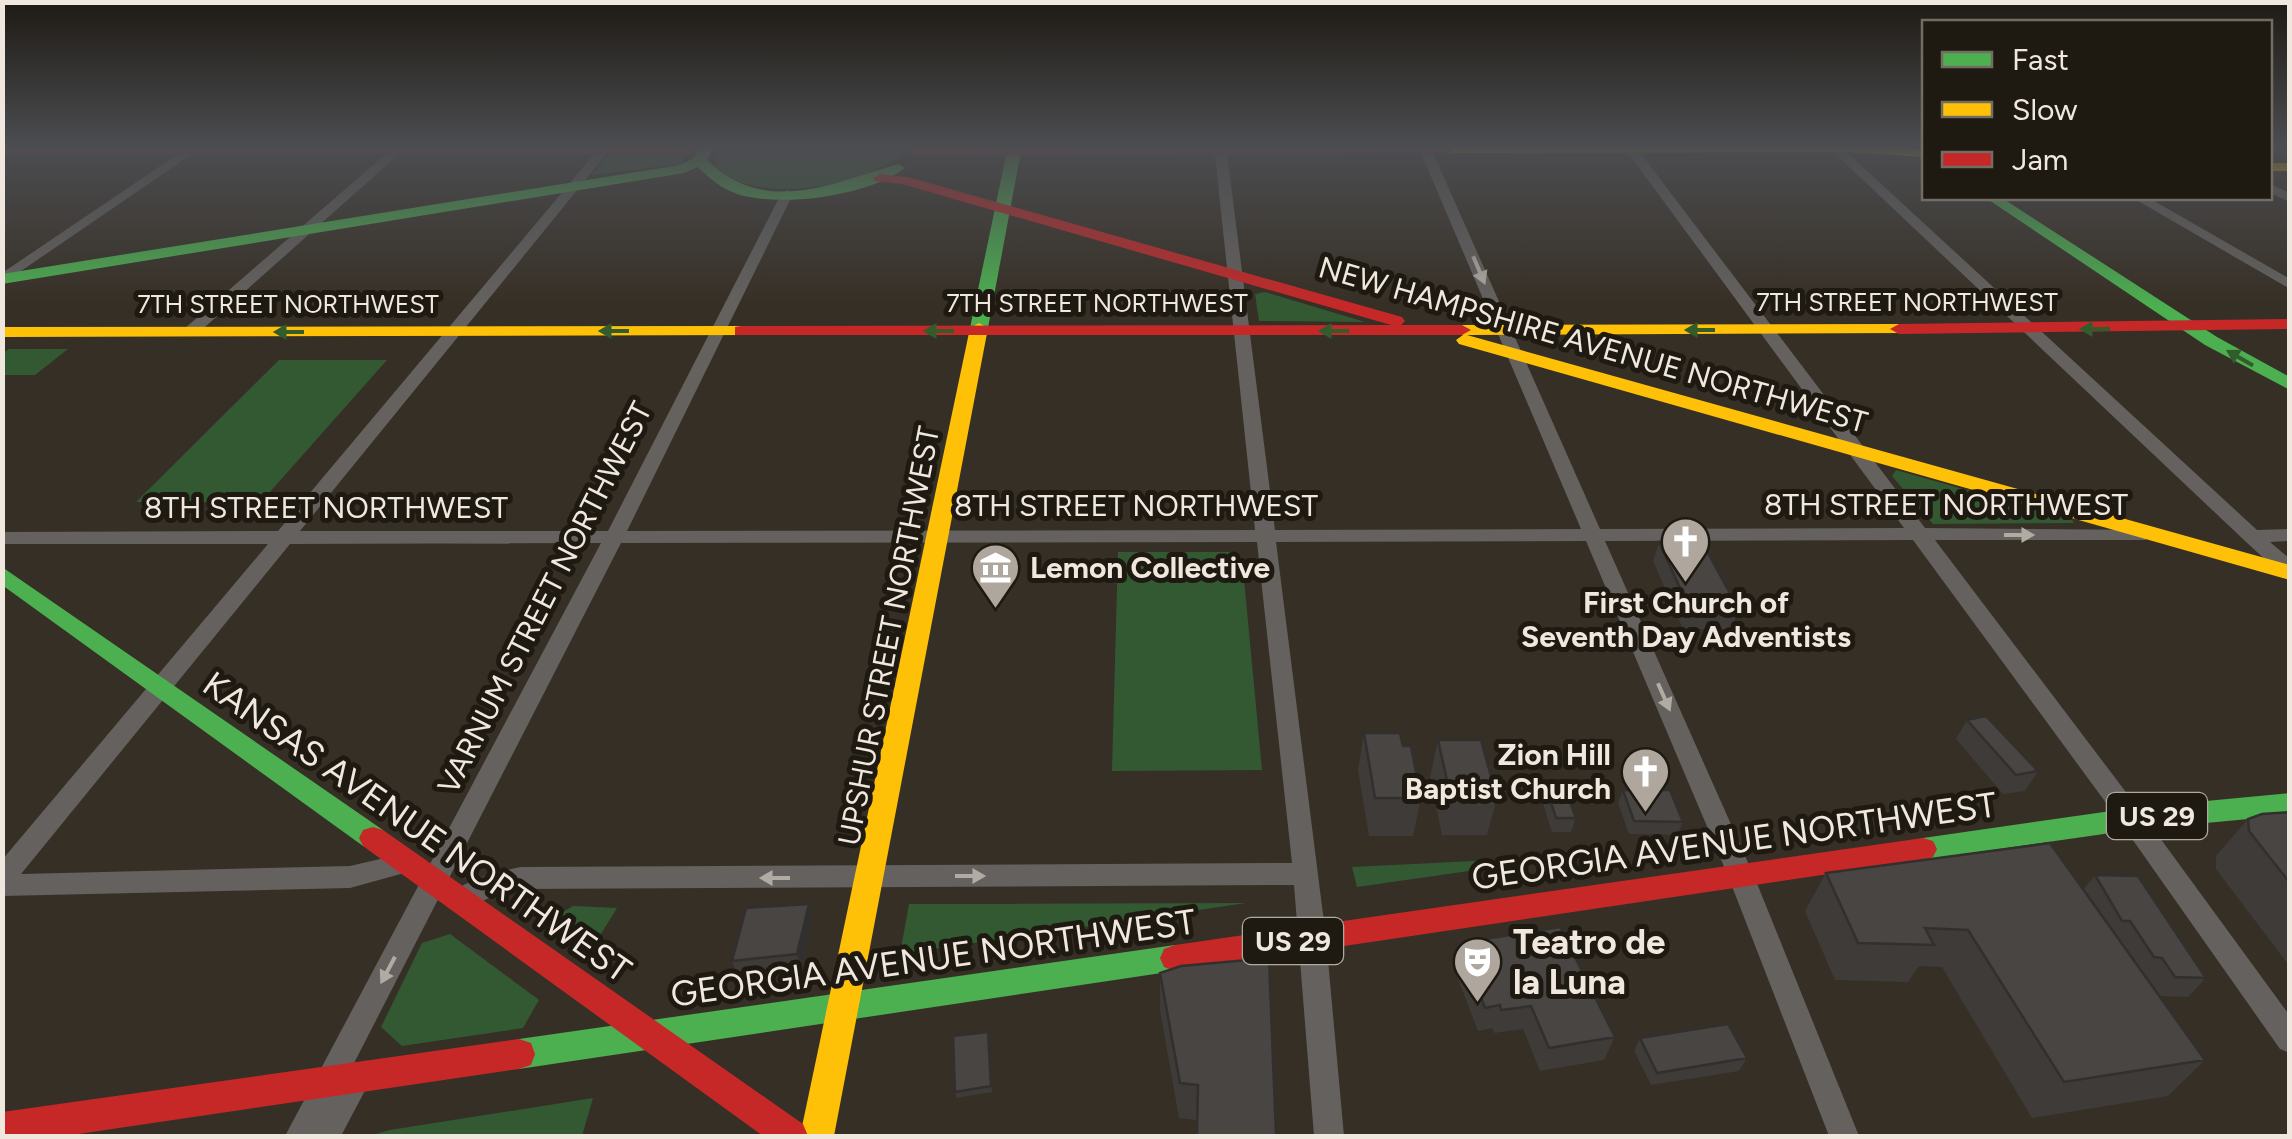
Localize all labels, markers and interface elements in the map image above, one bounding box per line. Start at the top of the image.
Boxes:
legend [1922,20,2272,200]
text: Fast [2012,41,2069,78]
text: Slow [2012,91,2078,128]
text: Jam [2012,141,2068,178]
street label: NEW HAMPSHIRE AVENUE NORTHWEST [1315,248,1872,441]
one-way arrow [1471,256,1487,285]
street label: 7TH STREET NORTHWEST [1756,287,2058,317]
street label: 7TH STREET NORTHWEST [946,288,1248,318]
street label: 7TH STREET NORTHWEST [137,289,439,319]
one-way arrow [2079,321,2111,337]
one-way arrow [1684,322,1716,338]
one-way arrow [598,323,630,339]
one-way arrow [923,323,955,339]
one-way arrow [1318,323,1350,339]
one-way arrow [273,324,305,340]
one-way arrow [2226,349,2255,366]
street label: VARNUM STREET NORTHWEST [429,395,660,800]
street label: UPSHUR STREET NORTHWEST [830,423,947,849]
street label: 8TH STREET NORTHWEST [1764,486,2128,523]
street label: 8TH STREET NORTHWEST [954,487,1318,524]
street label: 8TH STREET NORTHWEST [144,489,508,526]
church icon: First Church of Seventh Day Adventists [1660,516,1712,584]
one-way arrow [2003,526,2035,542]
museum icon: Lemon Collective [969,542,1021,610]
place label: Lemon Collective [1030,549,1271,586]
place label: First Church of Seventh Day Adventists [1521,584,1851,655]
street label: KANSAS AVENUE NORTHWEST [195,663,639,991]
one-way arrow [1656,682,1672,712]
place label: Zion Hill Baptist Church [1405,736,1611,807]
church icon: Zion Hill Baptist Church [1620,746,1672,814]
street label: GEORGIA AVENUE NORTHWEST [1469,783,1999,899]
road number: US 29 [2107,793,2207,839]
one-way arrow [954,868,986,884]
one-way arrow [758,870,790,886]
street label: GEORGIA AVENUE NORTHWEST [668,900,1198,1016]
road number: US 29 [1243,918,1343,964]
place label: Teatro de la Luna [1513,921,1665,1003]
theatre icon: Teatro de la Luna [1452,936,1504,1004]
one-way arrow [380,956,397,985]

